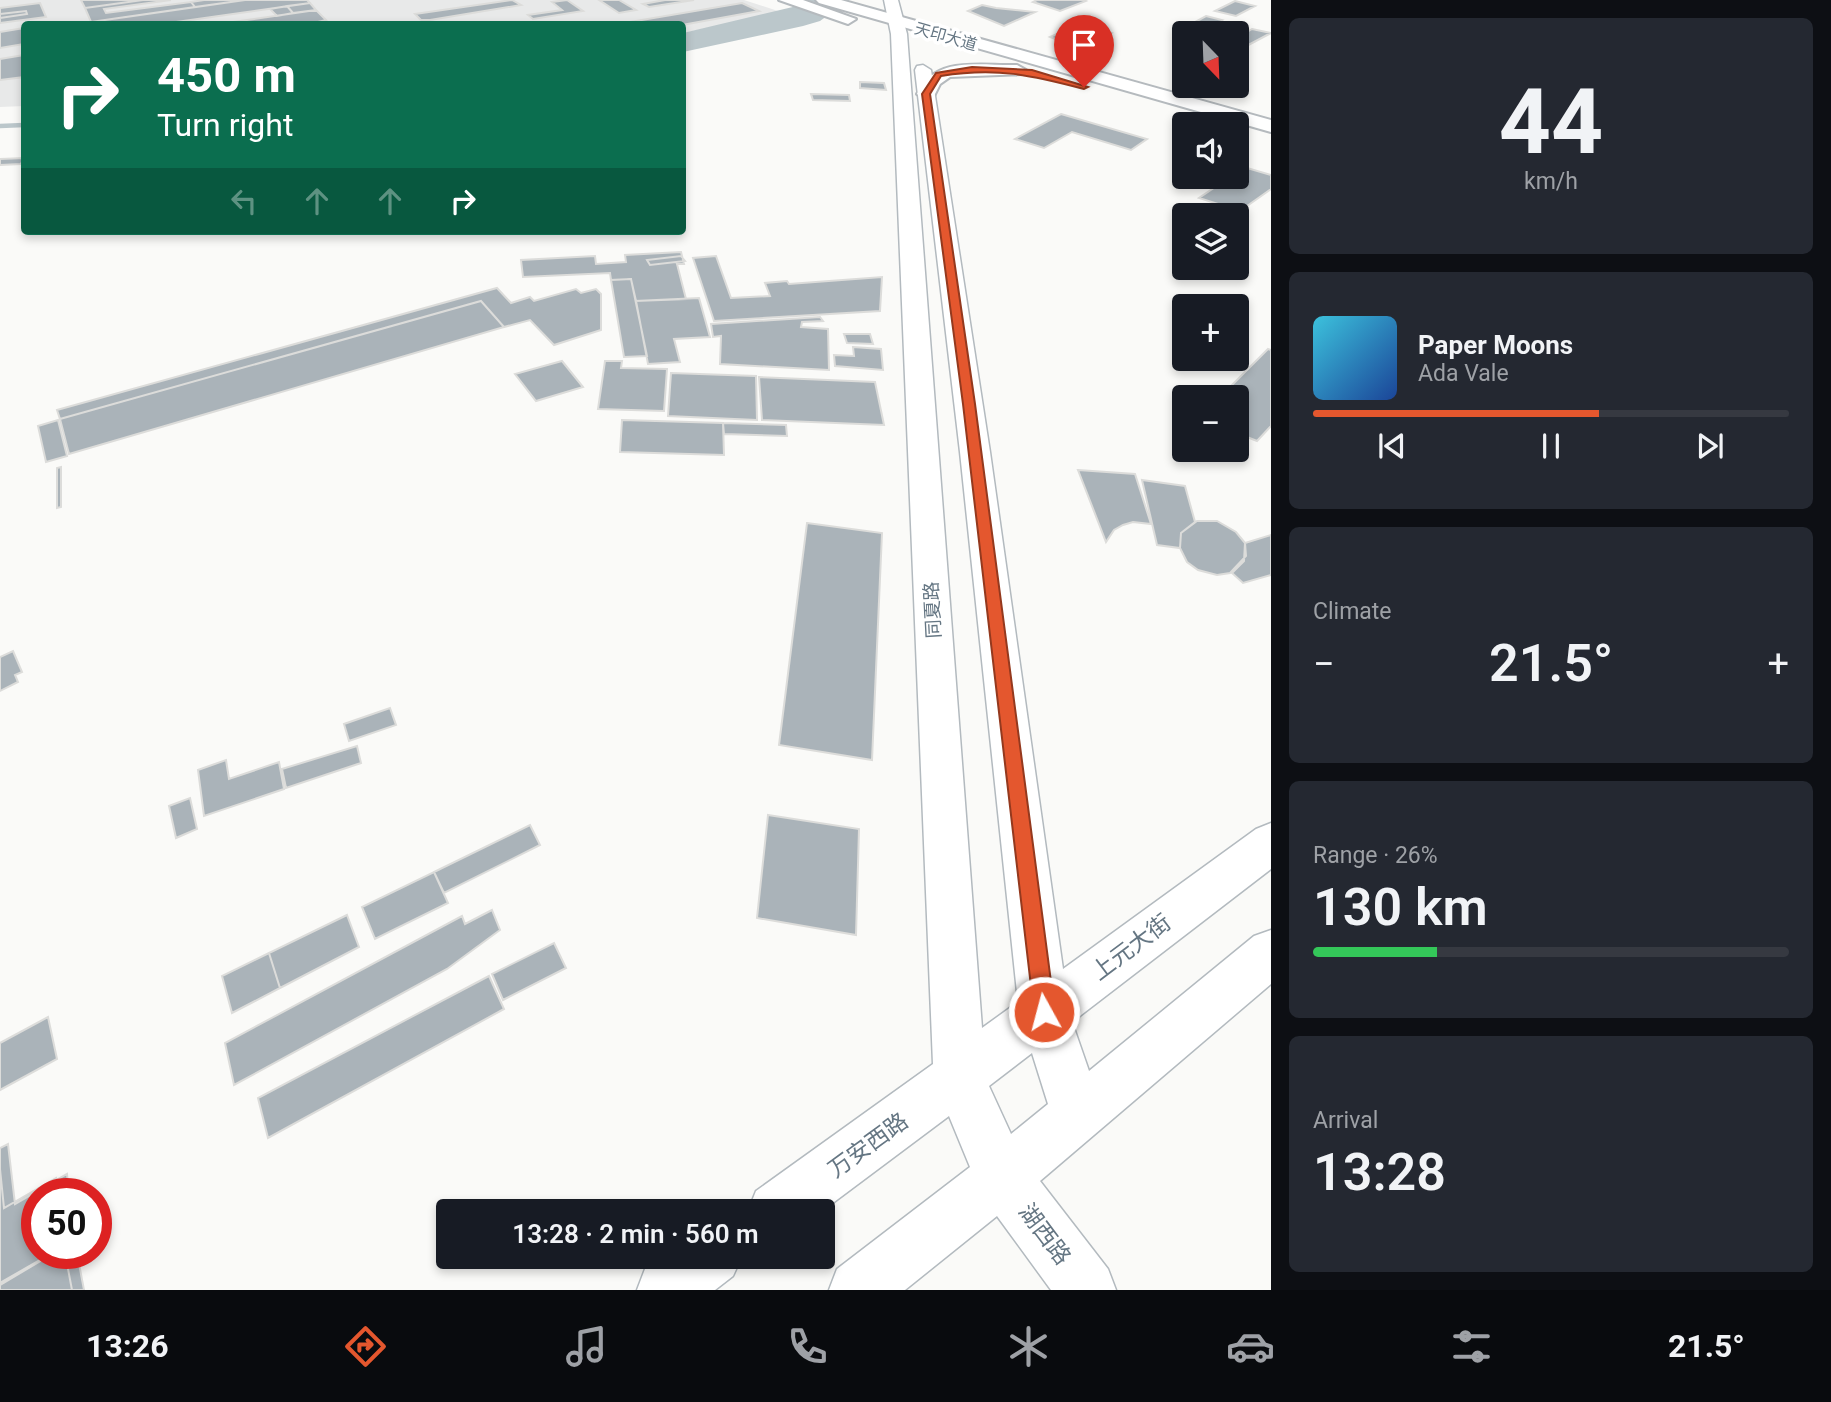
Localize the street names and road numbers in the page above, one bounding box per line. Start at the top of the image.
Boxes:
street label: 天印大道 [912,19,979,54]
street label: 同夏路 [920,581,945,639]
street label: 上元大街 [1086,909,1176,986]
street label: 万安西路 [823,1107,913,1183]
street label: 湖西路 [1013,1199,1076,1270]

